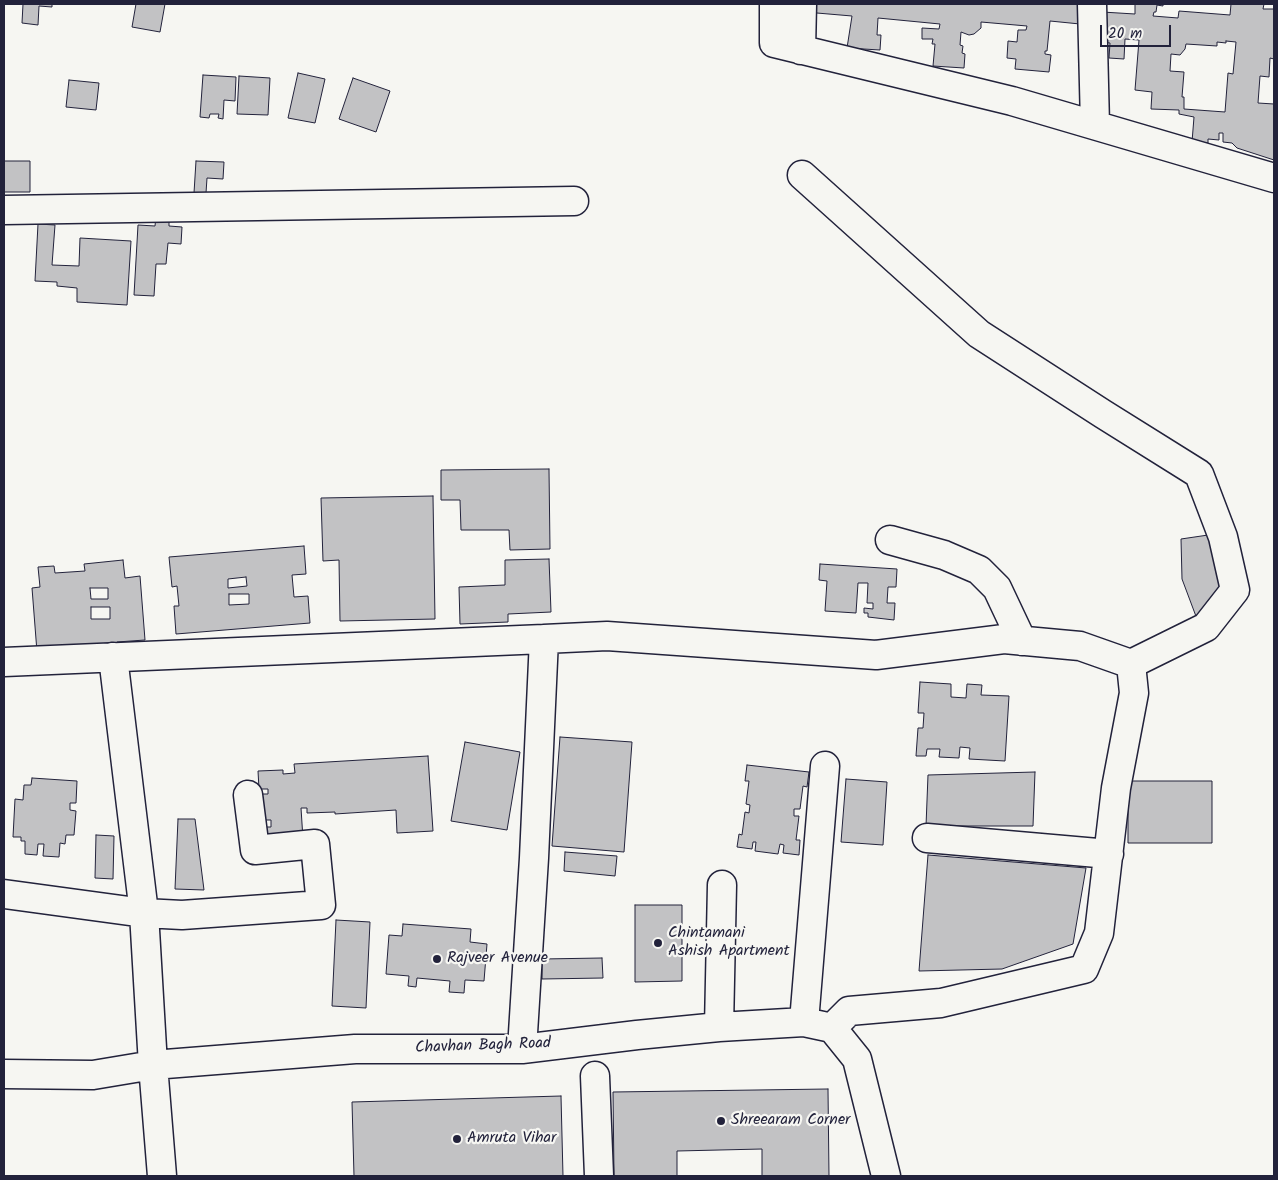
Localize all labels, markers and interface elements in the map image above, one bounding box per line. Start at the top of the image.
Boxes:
scale bar [1103,15,1174,47]
text: 20 m [1108,22,1142,46]
place label: Chintamani Ashish Apartment [668,924,790,962]
marker: Chintamani Ashish Apartment [652,937,664,949]
place label: Rajveer Avenue [447,949,548,969]
marker: Rajveer Avenue [431,953,443,965]
street label: Chavhan Bagh Road [415,1035,551,1059]
place label: Shreearam Corner [731,1111,850,1131]
marker: Shreearam Corner [715,1115,727,1127]
place label: Amruta Vihar [467,1129,556,1149]
marker: Amruta Vihar [451,1133,463,1145]

